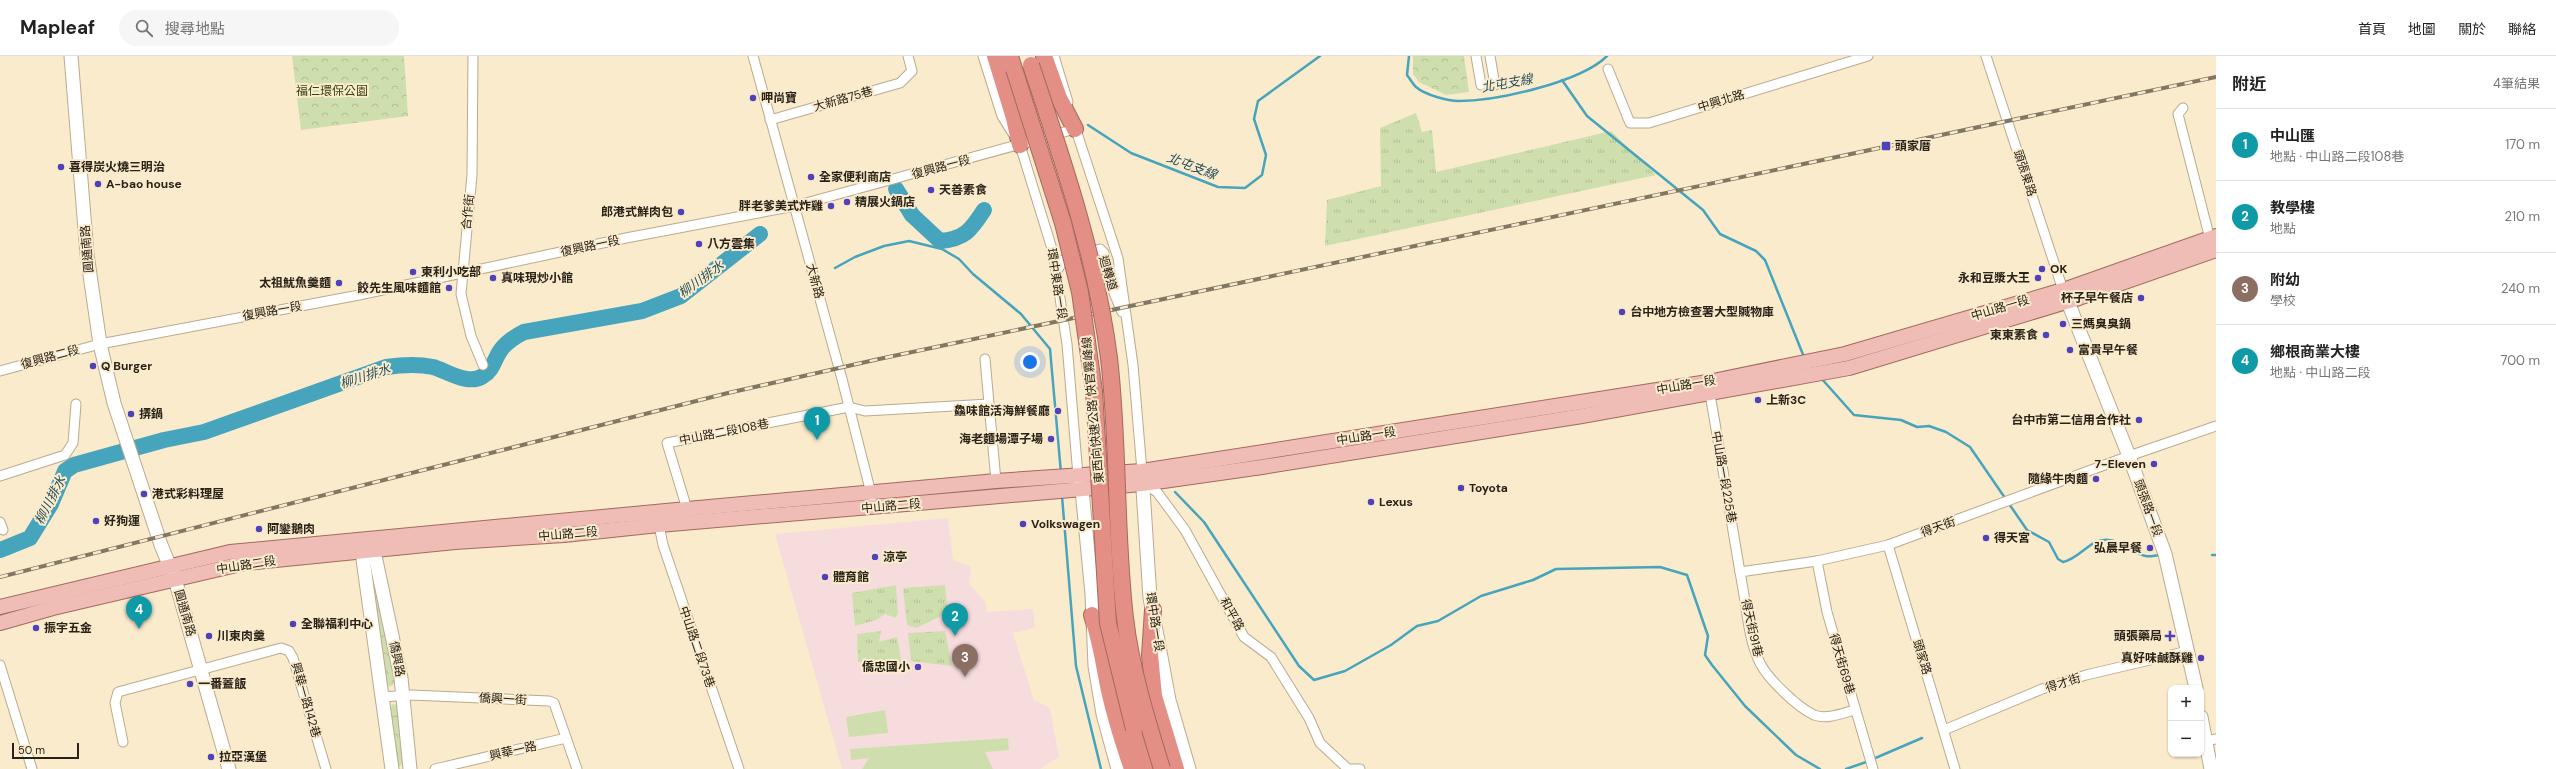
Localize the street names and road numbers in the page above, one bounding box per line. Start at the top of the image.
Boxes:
street label: 大新路75巷 [811,83,875,115]
street label: 中興北路 [1696,86,1746,116]
street label: 頭張東路 [2010,148,2040,198]
street label: 復興路一段 [910,152,972,182]
street label: 合作街 [458,193,478,231]
street label: 圓通南路 [77,224,97,274]
street label: 復興路一段 [559,232,621,260]
street label: 環中東路一段 [1043,247,1071,321]
street label: 迴轉道 [1095,253,1121,293]
street label: 大新路 [803,262,827,300]
street label: 中山路一段 [1969,292,2031,324]
street label: 復興路一段 [241,298,303,324]
street label: 東西向快速公路 快官霧峰線 [1079,336,1107,484]
street label: 復興路二段 [19,342,81,372]
street label: 中山路一段 [1655,372,1717,398]
street label: 中山路二段108巷 [678,415,770,449]
street label: 中山路一段 [1335,423,1397,449]
street label: 中山路一段225巷 [1708,430,1740,524]
street label: 頭張路一段 [2130,477,2166,539]
street label: 中山路二段 [860,495,922,517]
street label: 得天街 [1918,513,1958,541]
street label: 中山路二段 [537,523,599,545]
street label: 中山路二段 [215,552,277,578]
street label: 圓通南路 [171,588,199,638]
street label: 環中路一段 [1142,591,1168,653]
street label: 和平路 [1216,594,1248,634]
street label: 得天街91巷 [1738,597,1766,659]
street label: 中山路二段73巷 [676,604,718,690]
street label: 得天街69巷 [1826,632,1858,696]
street label: 頭家路 [1909,637,1935,677]
street label: 僑興路 [386,640,408,678]
street label: 興華一路142巷 [288,660,324,740]
street label: 得才街 [2043,670,2083,696]
street label: 僑興一街 [479,690,527,708]
street label: 興華一路 [488,738,538,764]

